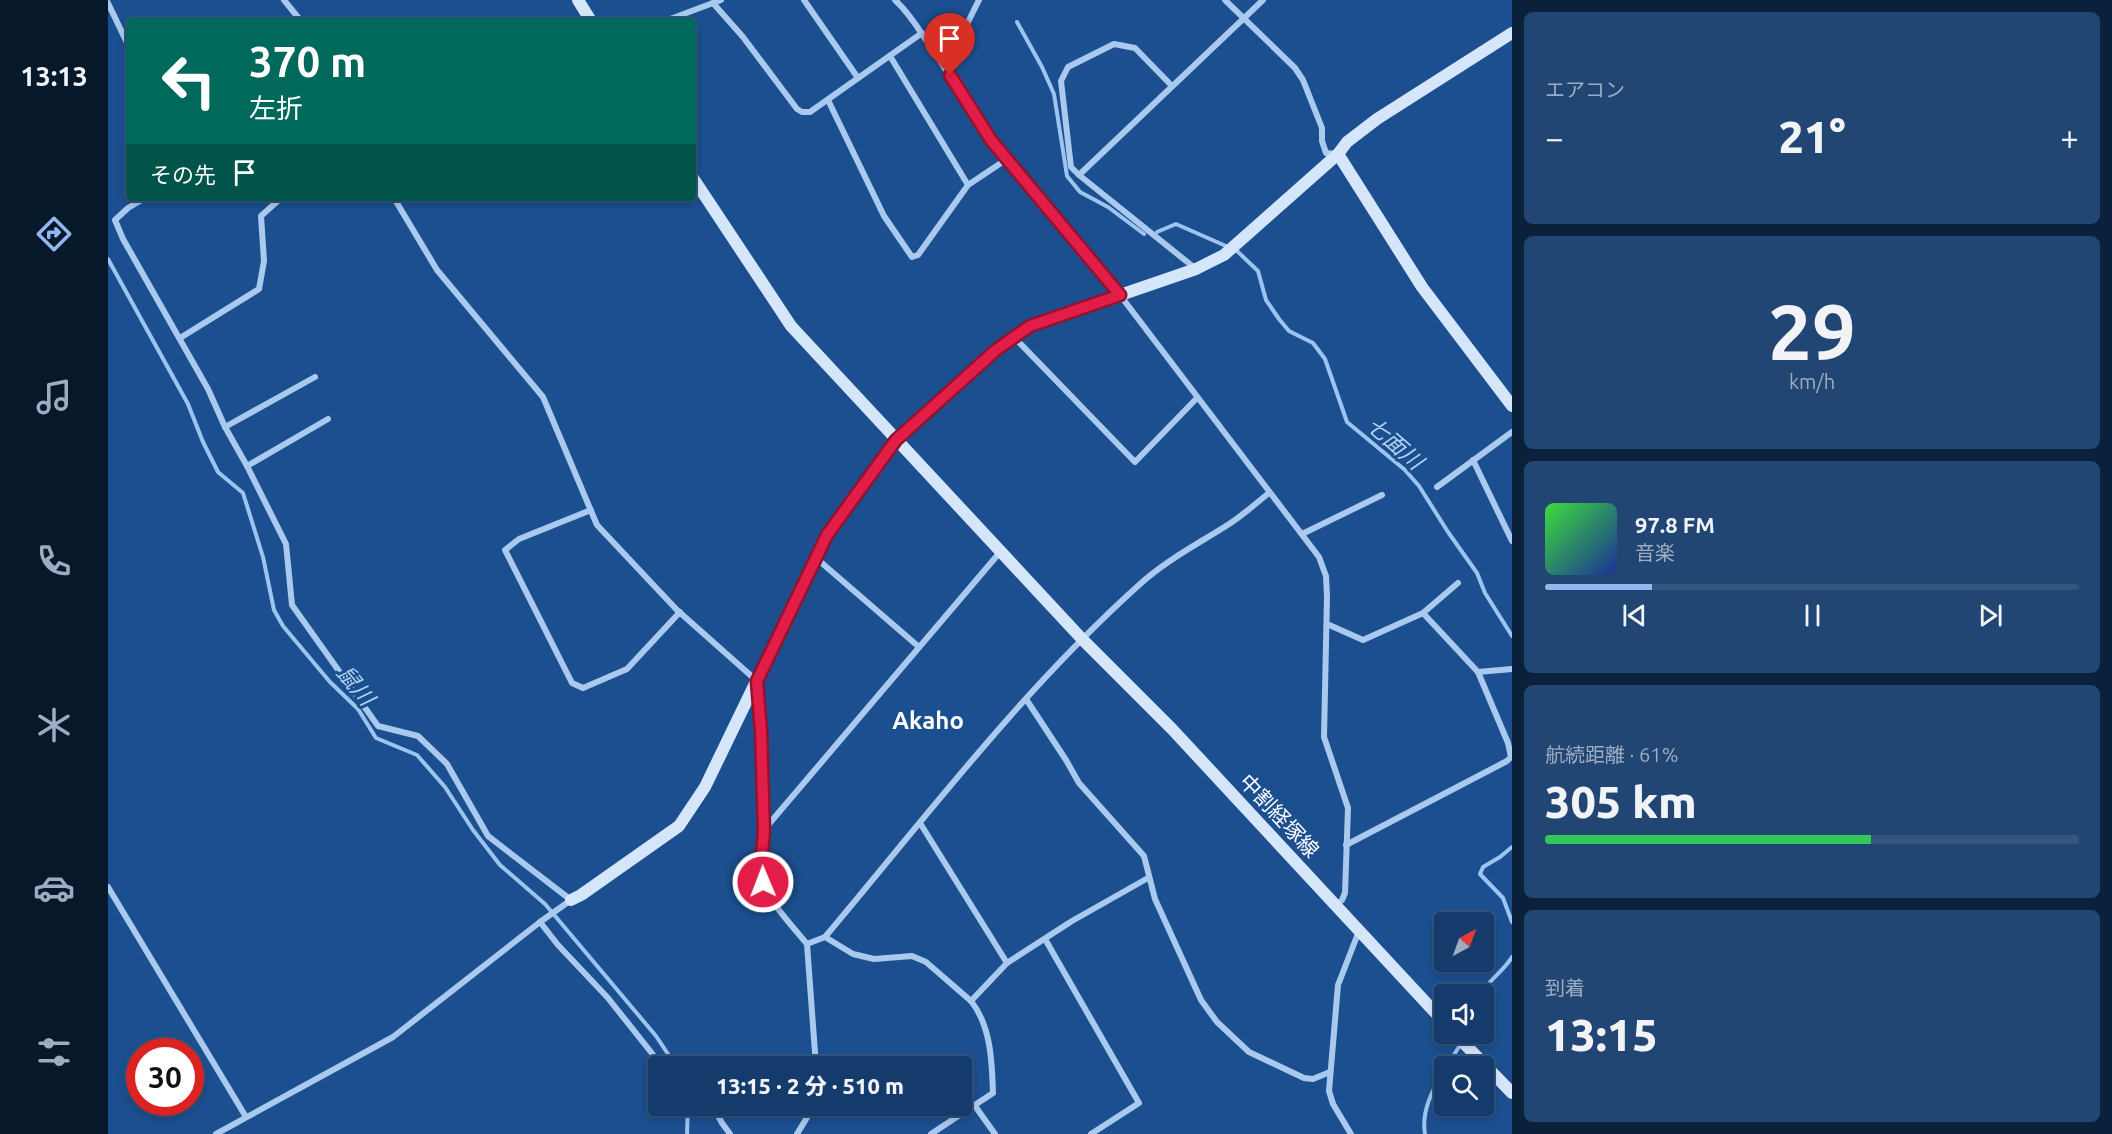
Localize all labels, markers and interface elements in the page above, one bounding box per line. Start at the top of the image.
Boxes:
pin [924,13,975,75]
icon: arrive [933,22,966,55]
text: 370 m [249,38,366,85]
icon: left [150,42,228,120]
text: 13:13 [20,61,88,91]
text: エアコン [1545,78,1625,101]
text: 左折 [249,93,303,123]
text: 21° [1778,111,1846,162]
text: − [1545,119,1564,156]
text: + [2060,119,2079,156]
icon: arrive [228,156,261,189]
text: その先 [150,162,216,187]
icon: directions [33,213,75,255]
text: 29 [1768,287,1856,375]
text: km/h [1789,370,1835,393]
icon: music [33,376,75,418]
water label: 七面川 [1362,412,1430,475]
text: 97.8 FM [1635,512,1715,537]
icon: phone [33,540,75,582]
text: 音楽 [1635,541,1675,564]
icon: previous [1618,599,1651,632]
icon: pause [1796,599,1829,632]
icon: next [1974,599,2007,632]
water label: 鼠川 [333,660,381,711]
icon: climate [33,704,75,746]
district label: Akaho [892,707,964,734]
text: 航続距離 · 61% [1545,743,1678,766]
street label: 中割経塚線 [1235,769,1324,862]
text: 305 km [1545,776,1697,827]
position arrow [731,850,795,914]
icon: car [33,867,75,909]
north arrow [1434,912,1494,972]
map controls [1434,912,1494,1116]
text: 到着 [1545,976,1585,999]
button: sound [1434,984,1494,1044]
text: 13:15 [1545,1009,1658,1060]
icon: filters [33,1031,75,1073]
speed limit sign: 30 [126,1038,204,1116]
button: search [1434,1056,1494,1116]
text: 13:15 · 2 分 · 510 m [716,1073,904,1098]

